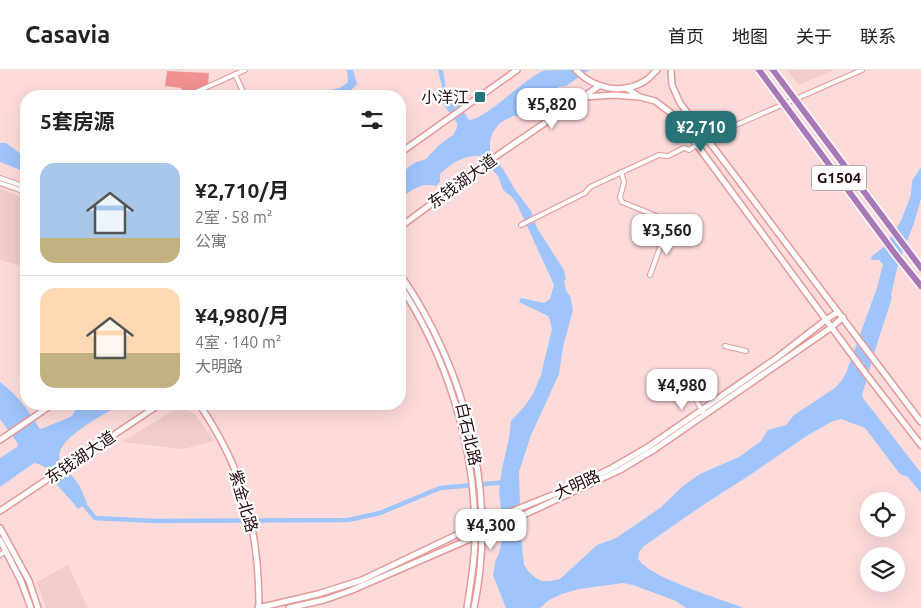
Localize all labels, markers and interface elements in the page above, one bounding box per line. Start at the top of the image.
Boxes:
text: Casavia [25,21,110,48]
text: 首页 [668,26,704,46]
text: 地图 [732,26,768,46]
text: 关于 [796,26,832,46]
text: 联系 [860,26,896,46]
place label: 小洋江 [421,88,469,106]
pin: ¥5,820 [511,88,593,130]
marker: 小洋江 [473,90,487,104]
text: ¥5,820 [527,95,577,113]
icon: filters [358,106,386,134]
text: 5套房源 [40,109,115,133]
pin: ¥2,710 [660,111,742,153]
text: ¥2,710 [676,118,726,136]
street label: 东钱湖大道 [424,150,500,212]
road number: G1504 [812,166,866,190]
text: ¥2,710/月 [195,178,289,202]
icon: home [80,183,140,243]
text: 2室 · 58 m² [195,208,273,226]
pin: ¥3,560 [626,214,708,256]
text: ¥3,560 [642,221,692,239]
text: 公寓 [195,232,227,250]
text: ¥4,980/月 [195,303,289,327]
icon: home [80,308,140,368]
text: 4室 · 140 m² [195,333,282,351]
text: 大明路 [195,357,243,375]
pin: ¥4,980 [641,368,723,411]
text: ¥4,980 [657,376,707,394]
street label: 白石北路 [453,401,485,467]
street label: 东钱湖大道 [42,427,118,487]
street label: 大明路 [551,466,603,502]
street label: 紫金北路 [227,468,261,534]
map controls [860,492,905,592]
button: locate [860,492,905,537]
pin: ¥4,300 [450,508,532,551]
text: ¥4,300 [466,516,516,534]
button: layers [860,547,905,592]

